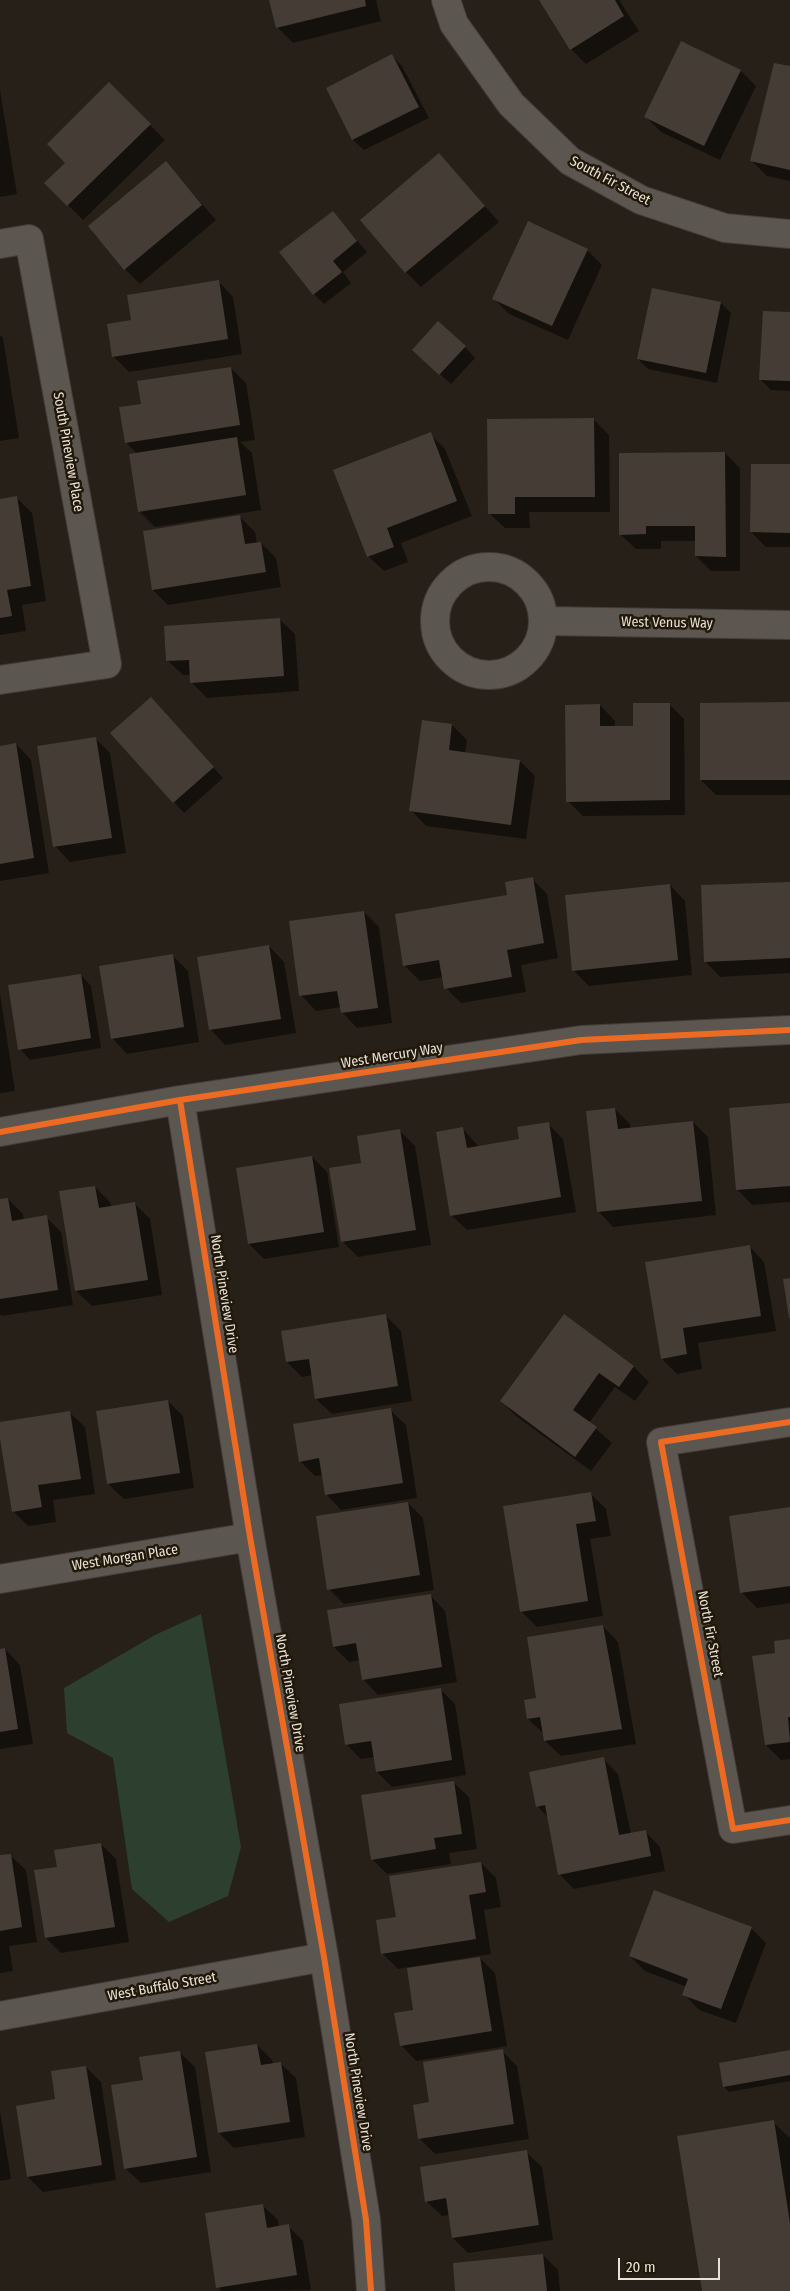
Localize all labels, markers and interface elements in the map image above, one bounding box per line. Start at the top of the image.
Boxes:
street label: South Fir Street [567,153,653,209]
street label: South Pineview Place [49,391,87,513]
street label: West Venus Way [621,614,713,632]
street label: West Mercury Way [340,1040,444,1072]
street label: North Pineview Drive [206,1233,242,1355]
street label: West Morgan Place [71,1541,179,1575]
street label: North Fir Street [693,1589,727,1679]
street label: North Pineview Drive [271,1633,309,1753]
street label: West Buffalo Street [106,1969,218,2005]
street label: North Pineview Drive [340,2031,376,2153]
scale bar [620,2248,722,2280]
text: 20 m [626,2258,656,2276]

